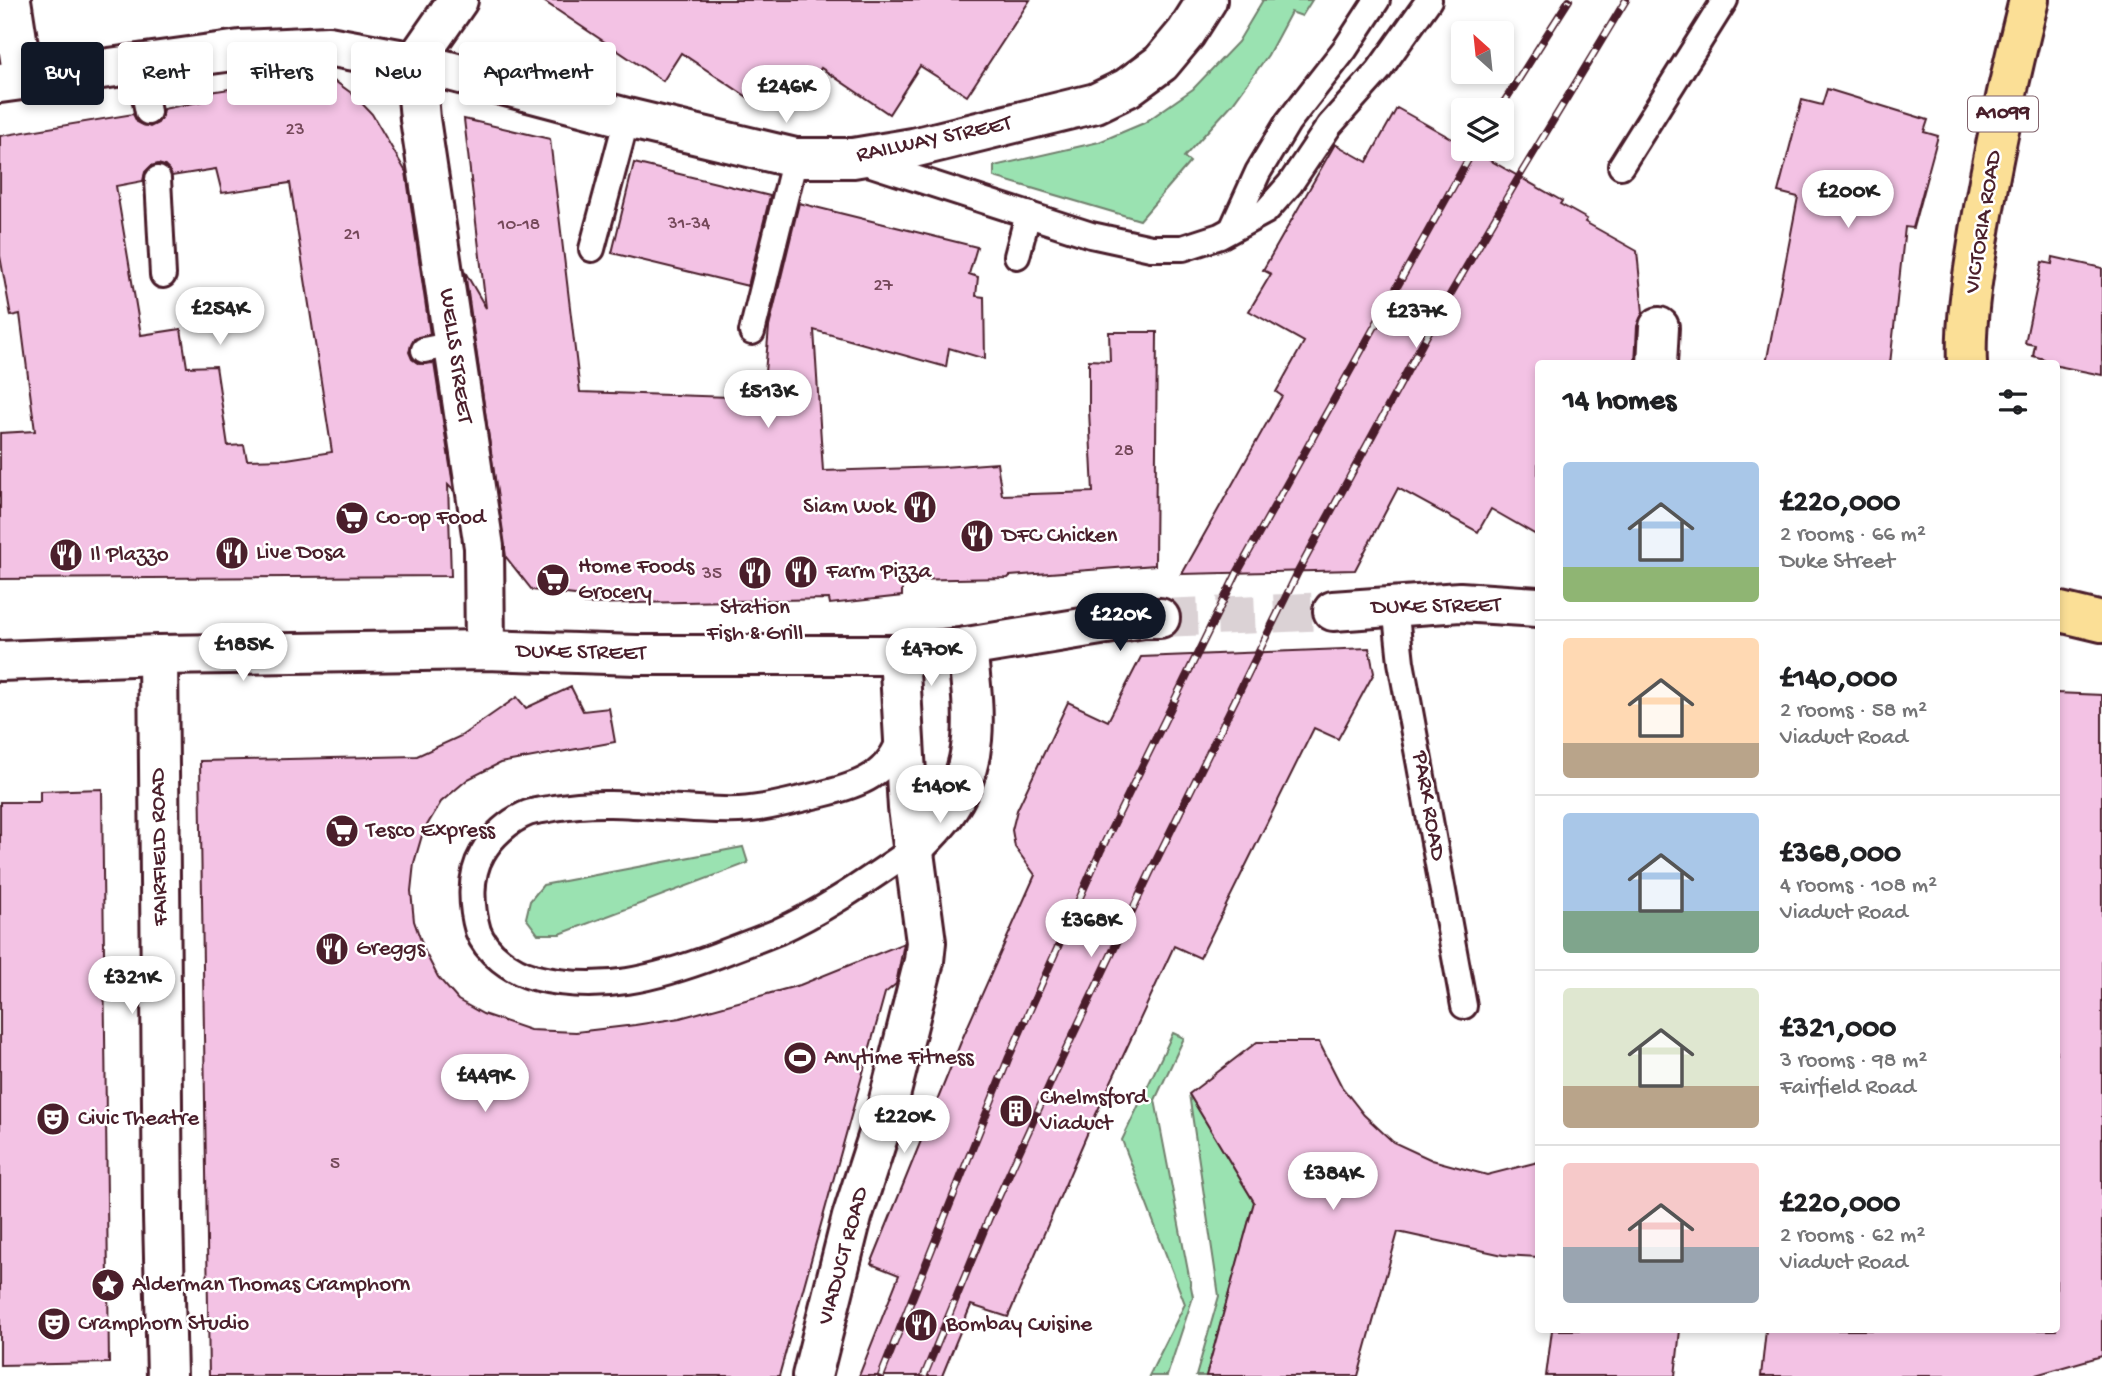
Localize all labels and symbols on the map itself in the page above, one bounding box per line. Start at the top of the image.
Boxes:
north arrow [1451,21,1514,84]
pin: £246K [737,66,835,125]
road number: A1099 [1968,96,2038,132]
street label: RAILWAY STREET [854,110,1015,170]
house number: 23 [285,119,305,142]
street label: VICTORIA ROAD [1959,148,2009,296]
pin: £200K [1799,170,1897,230]
house number: 31-34 [667,213,710,236]
house number: 10-18 [497,214,540,237]
house number: 21 [344,224,361,247]
house number: 27 [873,275,894,298]
street label: WELLS STREET [432,287,478,426]
pin: £254K [171,288,269,347]
pin: £237K [1367,290,1465,350]
pin: £513K [719,370,817,430]
house number: 28 [1114,440,1134,463]
restaurant icon: Siam Wok [901,488,939,526]
place label: Siam Wok [803,494,898,521]
supermarket icon: Co-op Food [333,499,371,537]
place label: Co-op Food [376,505,487,532]
restaurant icon: DFC Chicken [958,517,996,555]
place label: DFC Chicken [1000,523,1117,550]
restaurant icon: Live Dosa [213,534,251,572]
restaurant icon: Il Plazzo [47,536,85,574]
place label: Live Dosa [256,540,346,567]
place label: Il Plazzo [90,542,169,569]
restaurant icon: Farm Pizza [782,553,820,591]
place label: Home Foods Grocery [578,554,695,607]
restaurant icon: Station Fish & Grill [736,554,774,592]
place label: Farm Pizza [825,559,932,586]
supermarket icon: Home Foods Grocery [534,561,572,599]
house number: 35 [701,563,722,586]
street label: DUKE STREET [1369,592,1502,622]
pin: £220K [1071,594,1169,653]
place label: Station Fish & Grill [706,595,803,648]
pin: £185K [194,624,292,683]
pin: £470K [882,628,980,688]
street label: DUKE STREET [514,638,647,668]
street label: PARK ROAD [1405,748,1451,864]
pin: £140K [891,766,989,825]
street label: FAIRFIELD ROAD [145,767,175,927]
supermarket icon: Tesco Express [323,812,361,850]
place label: Tesco Express [364,818,496,845]
pin: £368K [1042,900,1140,959]
restaurant icon: Greggs [313,930,351,968]
place label: Greggs [356,936,426,963]
pin: £321K [83,956,181,1016]
sports icon: Anytime Fitness [781,1039,819,1077]
place label: Anytime Fitness [824,1045,974,1072]
pin: £449K [436,1054,534,1114]
place label: Chelmsford Viaduct [1039,1085,1149,1138]
building icon: Chelmsford Viaduct [997,1092,1035,1130]
pin: £220K [855,1096,953,1155]
theatre icon: Civic Theatre [34,1100,72,1138]
place label: Civic Theatre [78,1106,200,1133]
pin: £384K [1284,1152,1382,1212]
house number: 5 [330,1153,340,1176]
street label: VIADUCT ROAD [812,1183,876,1329]
place icon: Alderman Thomas Cramphorn [89,1266,127,1304]
place label: Alderman Thomas Cramphorn [132,1272,410,1299]
theatre icon: Cramphorn Studio [35,1305,73,1343]
restaurant icon: Bombay Cuisine [902,1306,940,1344]
place label: Cramphorn Studio [78,1311,249,1338]
place label: Bombay Cuisine [945,1312,1093,1339]

